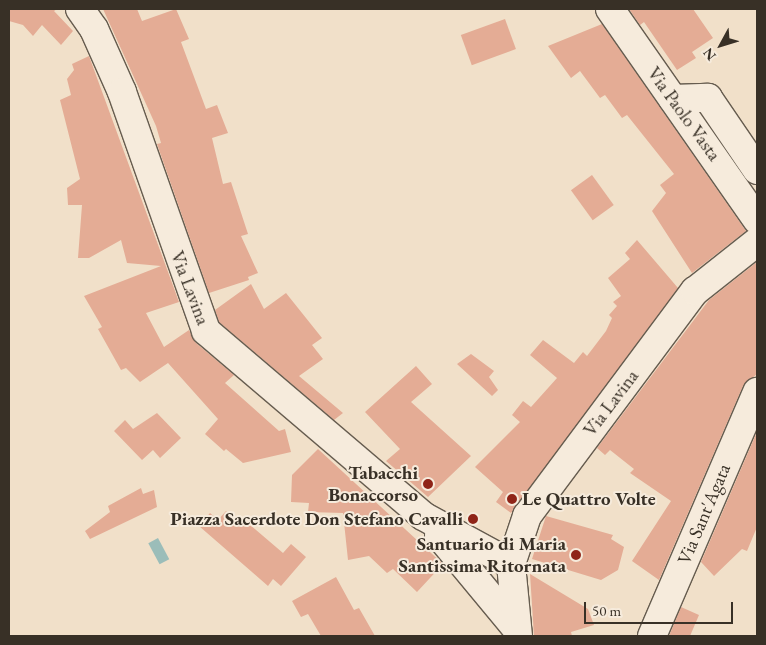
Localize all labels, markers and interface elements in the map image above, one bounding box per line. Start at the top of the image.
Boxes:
north arrow [696,20,746,70]
text: N [699,44,720,65]
street label: Via Paolo Vasta [642,63,726,165]
street label: Via Lavina [166,248,214,328]
street label: Via Lavina [579,365,643,441]
street label: Via Sant'Agata [673,460,735,568]
place label: Tabacchi Bonaccorso [328,462,418,506]
marker: Tabacchi Bonaccorso [422,478,434,490]
place label: Le Quattro Volte [522,488,656,510]
marker: Le Quattro Volte [506,493,518,505]
place label: Piazza Sacerdote Don Stefano Cavalli [170,508,463,530]
marker: Piazza Sacerdote Don Stefano Cavalli [467,513,479,525]
place label: Santuario di Maria Santissima Ritornata [399,533,566,577]
marker: Santuario di Maria Santissima Ritornata [570,549,582,561]
scale bar [586,592,735,624]
text: 50 m [592,601,621,620]

